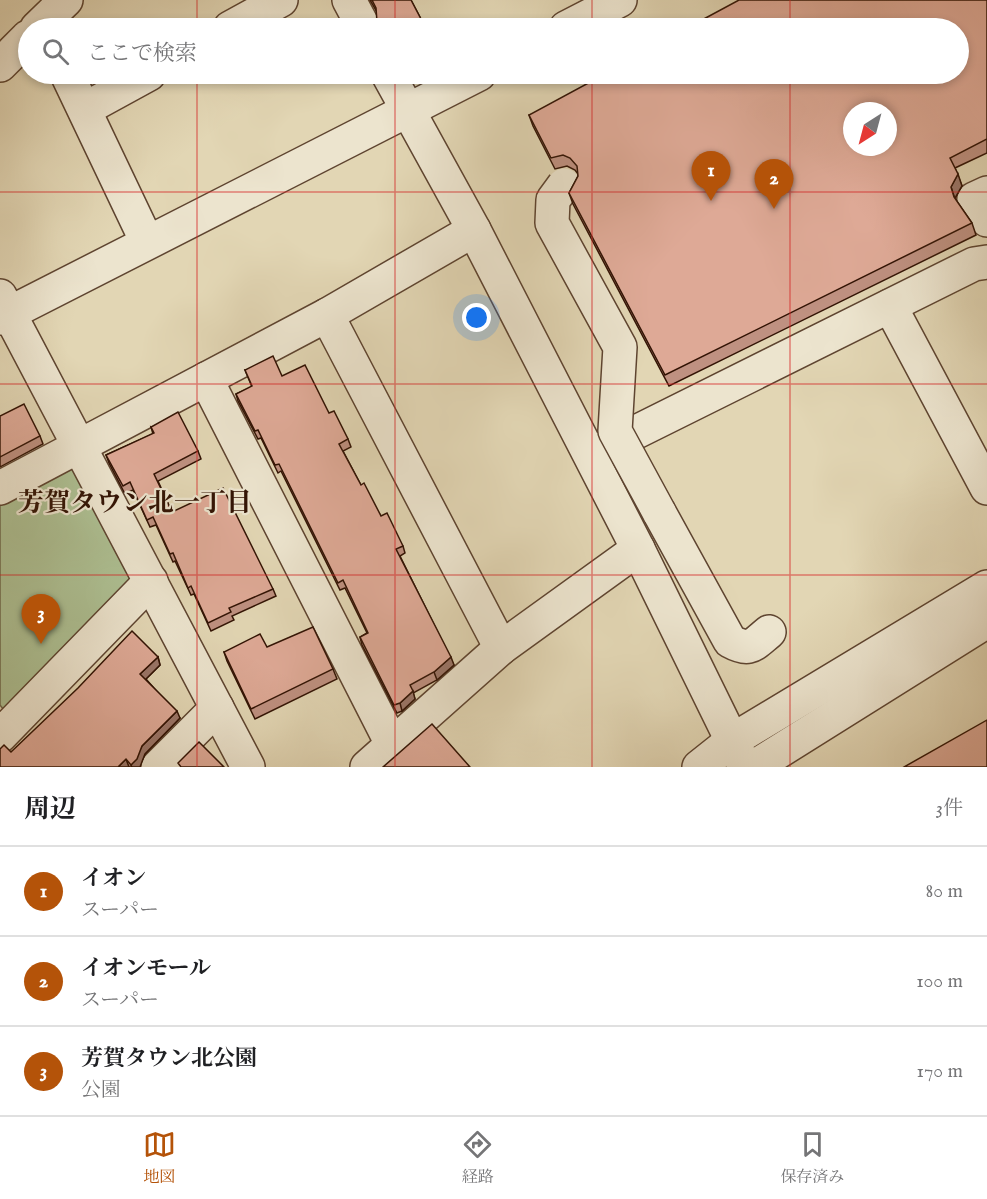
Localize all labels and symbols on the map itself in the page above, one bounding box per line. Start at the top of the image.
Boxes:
north arrow [843,102,897,156]
pin: 1 [692,152,730,201]
pin: 2 [754,160,794,209]
your location [462,303,491,332]
district label: 芳賀タウン北一丁目 [18,487,252,520]
pin: 3 [22,594,60,644]

